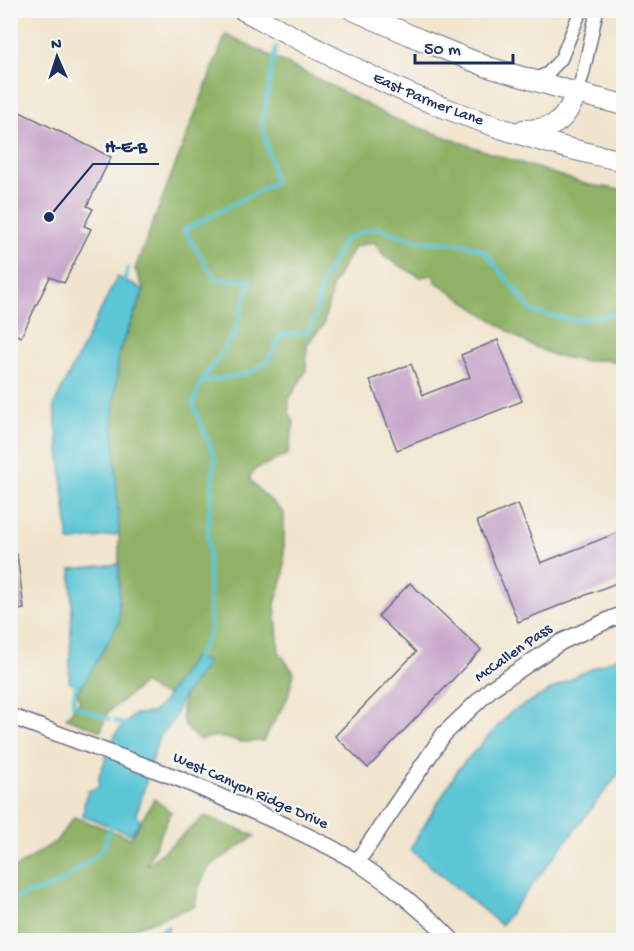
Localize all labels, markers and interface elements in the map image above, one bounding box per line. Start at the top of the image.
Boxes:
north arrow [27,27,87,87]
scale bar [415,27,512,65]
text: N [51,36,63,55]
text: 50 m [424,40,461,61]
street label: East Parmer Lane [370,69,487,131]
callout: H-E-B [93,128,159,164]
text: H-E-B [105,138,148,159]
street label: McCallen Pass [472,620,557,688]
street label: West Canyon Ridge Drive [169,749,331,835]

